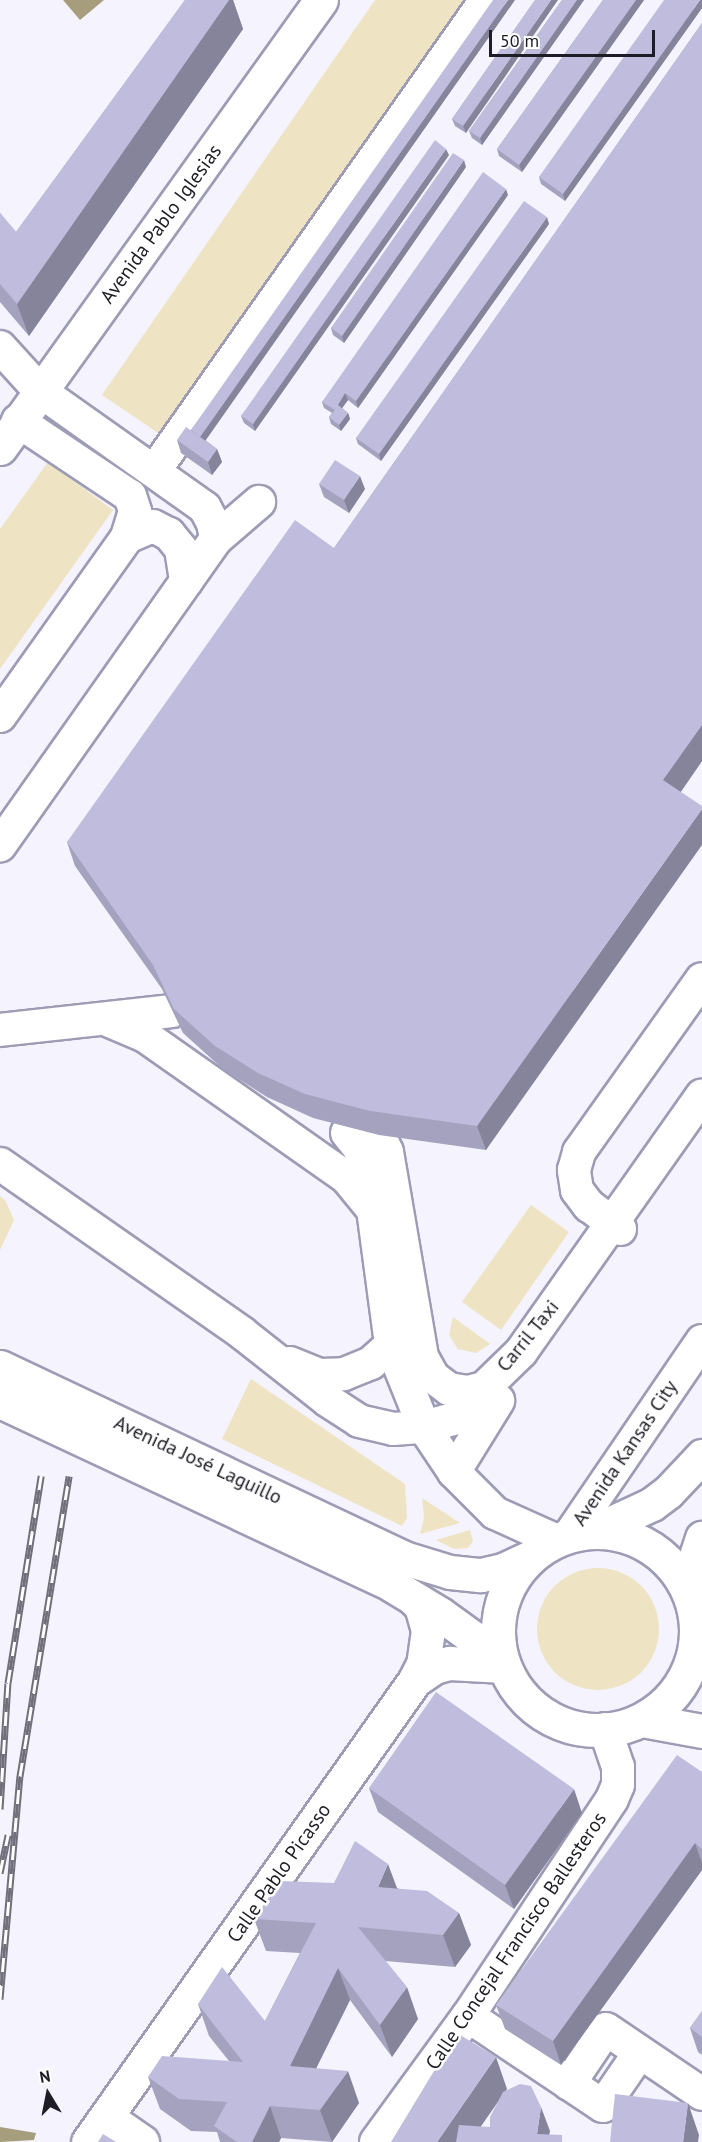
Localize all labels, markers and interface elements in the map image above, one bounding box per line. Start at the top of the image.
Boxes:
scale bar [492,18,658,56]
text: 50 m [500,29,539,52]
street label: Avenida Pablo Iglesias [95,140,227,308]
street label: Carril Taxi [492,1295,564,1377]
street label: Avenida Kansas City [567,1376,683,1530]
street label: Avenida José Laguillo [110,1411,286,1509]
street label: Calle Pablo Picasso [222,1799,336,1947]
street label: Calle Concejal Francisco Ballesteros [421,1808,611,2074]
north arrow [18,2064,78,2124]
text: N [38,2066,52,2087]

